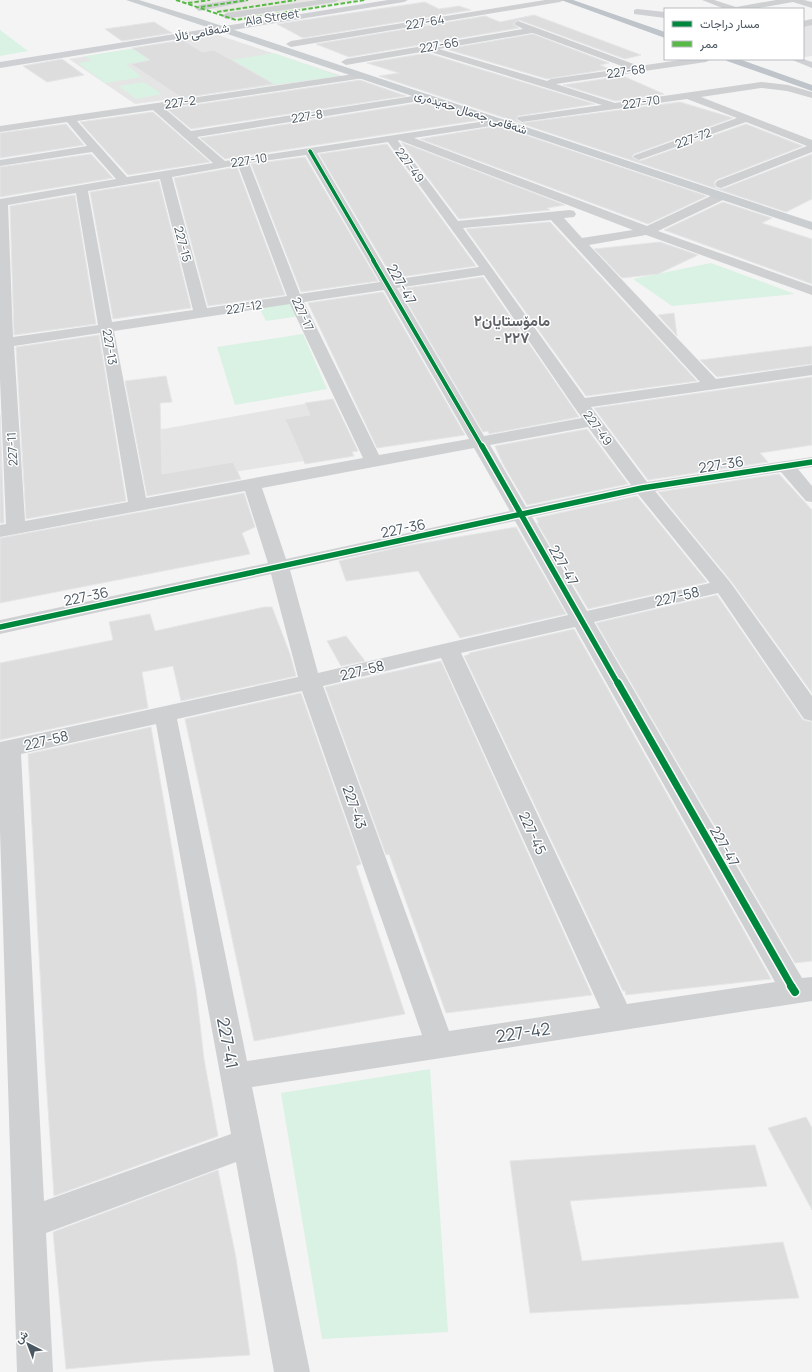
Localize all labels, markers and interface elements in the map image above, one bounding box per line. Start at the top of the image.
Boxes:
street label: Ala Street [244,4,301,30]
legend [664,8,804,60]
street label: 227-64 [404,11,446,33]
text: مسار دراجات [700,15,760,32]
street label: شه‌قامی ئاڵا [174,19,230,45]
street label: 227-66 [418,33,460,57]
text: ممر [699,35,718,52]
street label: 227-68 [605,60,647,82]
street label: شەقامی جەمال حەیدەری [412,86,530,138]
street label: 227-2 [163,91,197,113]
street label: 227-70 [621,91,661,113]
street label: 227-8 [290,105,324,127]
street label: 227-72 [672,124,714,152]
street label: 227-49 [392,144,428,186]
street label: 227-10 [230,149,268,171]
street label: 227-15 [170,224,196,264]
street label: 227-47 [383,260,421,308]
street label: 227-17 [288,294,318,334]
street label: 227-12 [225,296,263,318]
district label: مامۆستایان٢ - ٢٢٧ [474,310,550,348]
street label: 227-13 [98,328,122,366]
street label: 227-49 [580,407,616,449]
street label: 227-11 [3,432,21,466]
street label: 227-36 [697,451,745,477]
street label: 227-36 [379,514,427,542]
street label: 227-47 [545,541,583,589]
street label: 227-36 [62,582,110,610]
street label: 227-58 [653,582,701,610]
street label: 227-58 [338,655,386,685]
street label: 227-58 [22,726,70,754]
street label: 227-43 [338,783,372,831]
street label: 227-45 [515,808,551,858]
street label: 227-47 [706,822,744,870]
street label: 227-41 [212,1015,244,1071]
street label: 227-42 [494,1016,552,1048]
north arrow [8,1324,48,1364]
text: ش [11,1326,31,1346]

